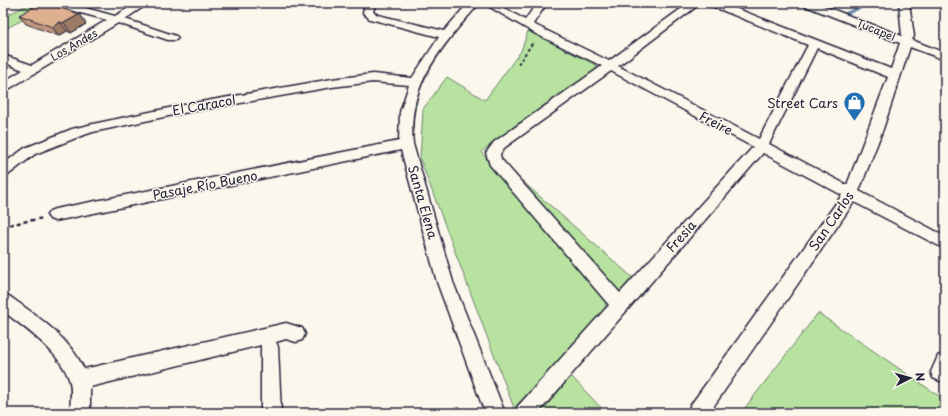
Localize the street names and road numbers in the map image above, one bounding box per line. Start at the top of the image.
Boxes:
street label: Tucapel [854,14,898,45]
street label: Los Andes [47,24,100,65]
street label: El Caracol [171,90,237,119]
street label: Freire [696,106,736,139]
street label: Santa Elena [404,163,443,242]
street label: Pasaje Río Bueno [151,165,259,204]
street label: San Carlos [804,187,858,254]
street label: Fresia [661,215,700,256]

